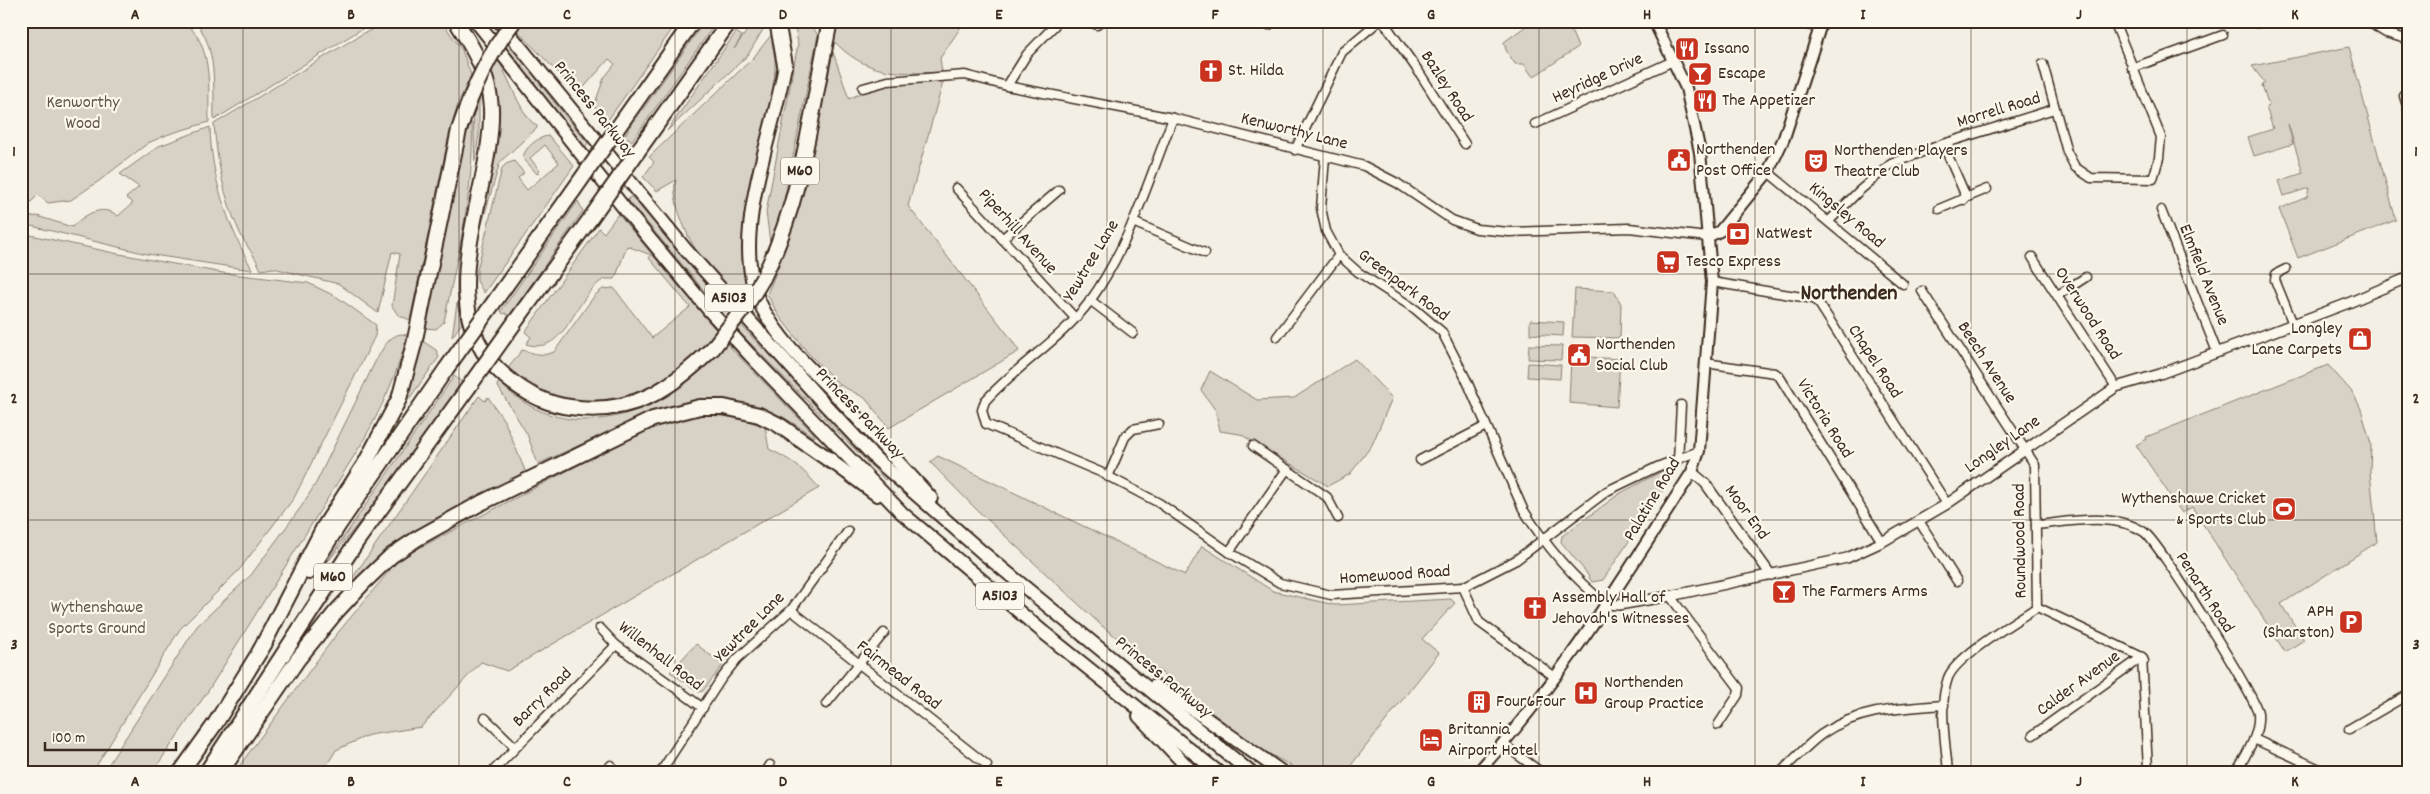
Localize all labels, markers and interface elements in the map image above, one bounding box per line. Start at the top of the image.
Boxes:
text: A [131,4,140,27]
text: B [347,4,355,27]
text: C [563,4,571,27]
text: D [779,4,788,27]
text: E [995,4,1003,27]
text: F [1211,4,1219,27]
text: G [1427,4,1435,27]
text: H [1643,4,1651,27]
text: I [1861,4,1867,27]
text: J [2076,4,2082,27]
text: K [2291,4,2299,27]
restaurant icon: Issano [1674,36,1700,62]
place label: Issano [1704,37,1750,62]
street label: Bazley Road [1413,46,1479,128]
street label: Heyridge Drive [1549,47,1648,111]
street label: Princess Parkway [547,56,642,165]
church icon: St. Hilda [1198,58,1224,84]
place label: St. Hilda [1228,59,1284,84]
bar icon: Escape [1687,61,1713,87]
place label: Escape [1718,62,1766,87]
street label: Morrell Road [1954,86,2044,136]
restaurant icon: The Appetizer [1692,88,1718,114]
place label: The Appetizer [1722,89,1816,114]
park label: Kenworthy Wood [46,91,120,137]
street label: Kenworthy Lane [1238,107,1350,157]
place label: Northenden Post Office [1696,138,1775,184]
place label: Northenden Players Theatre Club [1834,139,1968,185]
text: 1 [12,141,16,164]
text: 1 [2414,141,2418,164]
public building icon: Northenden Post Office [1666,147,1692,173]
theatre icon: Northenden Players Theatre Club [1803,148,1829,174]
road number: M60 [781,158,819,185]
street label: Kingsley Road [1802,177,1890,255]
street label: Piperhill Avenue [972,184,1062,280]
street label: Yewtree Lane [1058,215,1126,307]
bank icon: NatWest [1725,221,1751,247]
street label: Elmfield Avenue [2171,221,2235,329]
place label: NatWest [1756,222,1813,247]
street label: Greenpark Road [1352,243,1454,329]
supermarket icon: Tesco Express [1655,249,1681,275]
place label: Tesco Express [1686,250,1781,275]
street label: Overwood Road [2048,263,2126,365]
district label: Northenden [1800,279,1898,310]
road number: A5103 [705,284,753,312]
street label: Beech Avenue [1950,317,2022,409]
place label: Longley Lane Carpets [2251,317,2343,363]
street label: Chapel Road [1841,320,1907,404]
shop icon: Longley Lane Carpets [2347,326,2373,352]
place label: Northenden Social Club [1596,333,1675,379]
public building icon: Northenden Social Club [1566,342,1592,368]
street label: Princess Parkway [809,363,910,466]
street label: Victoria Road [1790,374,1858,464]
text: 2 [11,388,18,411]
text: 2 [2413,388,2420,411]
street label: Longley Lane [1960,410,2046,480]
street label: Palatine Road [1618,454,1688,546]
street label: Moor End [1718,480,1774,546]
street label: Roundwood Road [2007,483,2035,599]
place label: Wythenshawe Cricket & Sports Club [2121,487,2266,533]
sports icon: Wythenshawe Cricket & Sports Club [2271,496,2297,522]
street label: Penarth Road [2168,548,2240,638]
street label: Homewood Road [1339,560,1451,592]
road number: M60 [314,564,352,590]
bar icon: The Farmers Arms [1771,579,1797,605]
place label: The Farmers Arms [1802,580,1928,605]
road number: A5103 [976,582,1024,610]
place label: Assembly Hall of Jehovah's Witnesses [1552,586,1689,632]
street label: Yewtree Lane [709,587,791,669]
church icon: Assembly Hall of Jehovah's Witnesses [1522,595,1548,621]
park label: Wythenshawe Sports Ground [48,596,146,642]
place label: APH (Sharston) [2263,600,2334,646]
parking icon: APH (Sharston) [2338,609,2364,635]
street label: Willenhall Road [612,616,708,698]
street label: Princess Parkway [1109,631,1218,726]
text: 3 [10,634,18,657]
text: 3 [2412,634,2420,657]
street label: Fairmead Road [850,635,946,717]
street label: Calder Avenue [2032,645,2126,723]
street label: Barry Road [508,663,578,733]
place label: Northenden Group Practice [1604,671,1704,717]
hospital icon: Northenden Group Practice [1573,680,1599,706]
building icon: Four6Four [1466,689,1492,715]
place label: Four6Four [1496,690,1566,715]
place label: Britannia Airport Hotel [1448,718,1538,764]
scale bar [45,719,176,751]
hotel icon: Britannia Airport Hotel [1418,727,1444,753]
text: 100 m [52,728,85,750]
text: A [131,771,140,794]
text: B [347,771,355,794]
text: C [563,771,571,794]
text: D [779,771,788,794]
text: E [995,771,1003,794]
text: F [1211,771,1219,794]
text: G [1427,771,1435,794]
text: H [1643,771,1651,794]
text: I [1861,771,1867,794]
text: J [2076,771,2082,794]
text: K [2291,771,2299,794]

